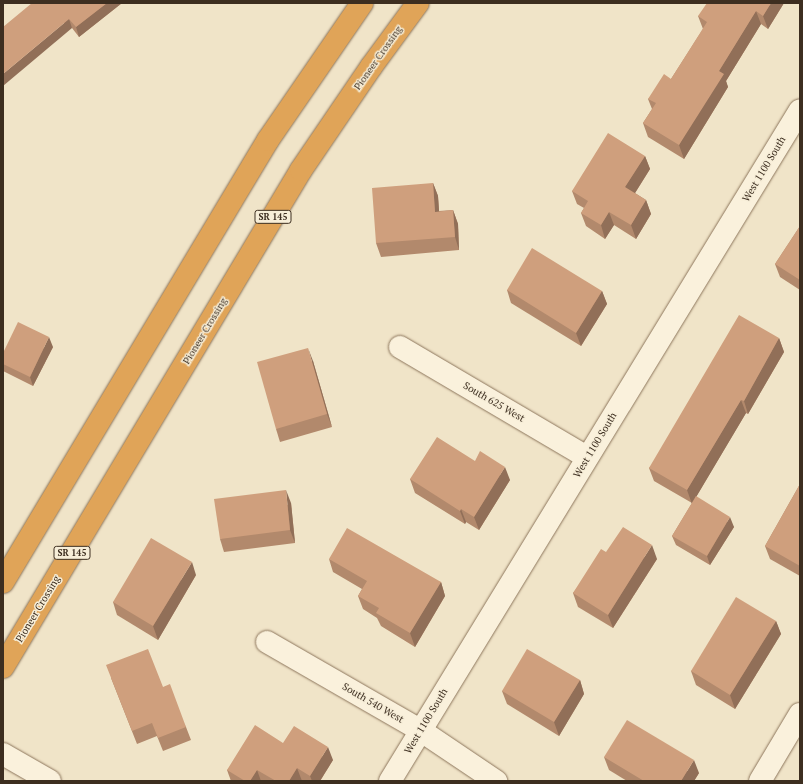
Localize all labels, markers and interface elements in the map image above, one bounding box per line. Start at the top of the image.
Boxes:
street label: Pioneer Crossing [351,24,405,92]
street label: West 1100 South [740,134,788,204]
road number: SR 145 [254,210,292,224]
street label: Pioneer Crossing [180,296,230,366]
street label: South 625 West [461,380,527,424]
street label: West 1100 South [571,410,619,480]
road number: SR 145 [53,546,91,560]
street label: Pioneer Crossing [13,574,63,644]
street label: South 540 West [340,681,406,725]
street label: West 1100 South [402,686,450,756]

